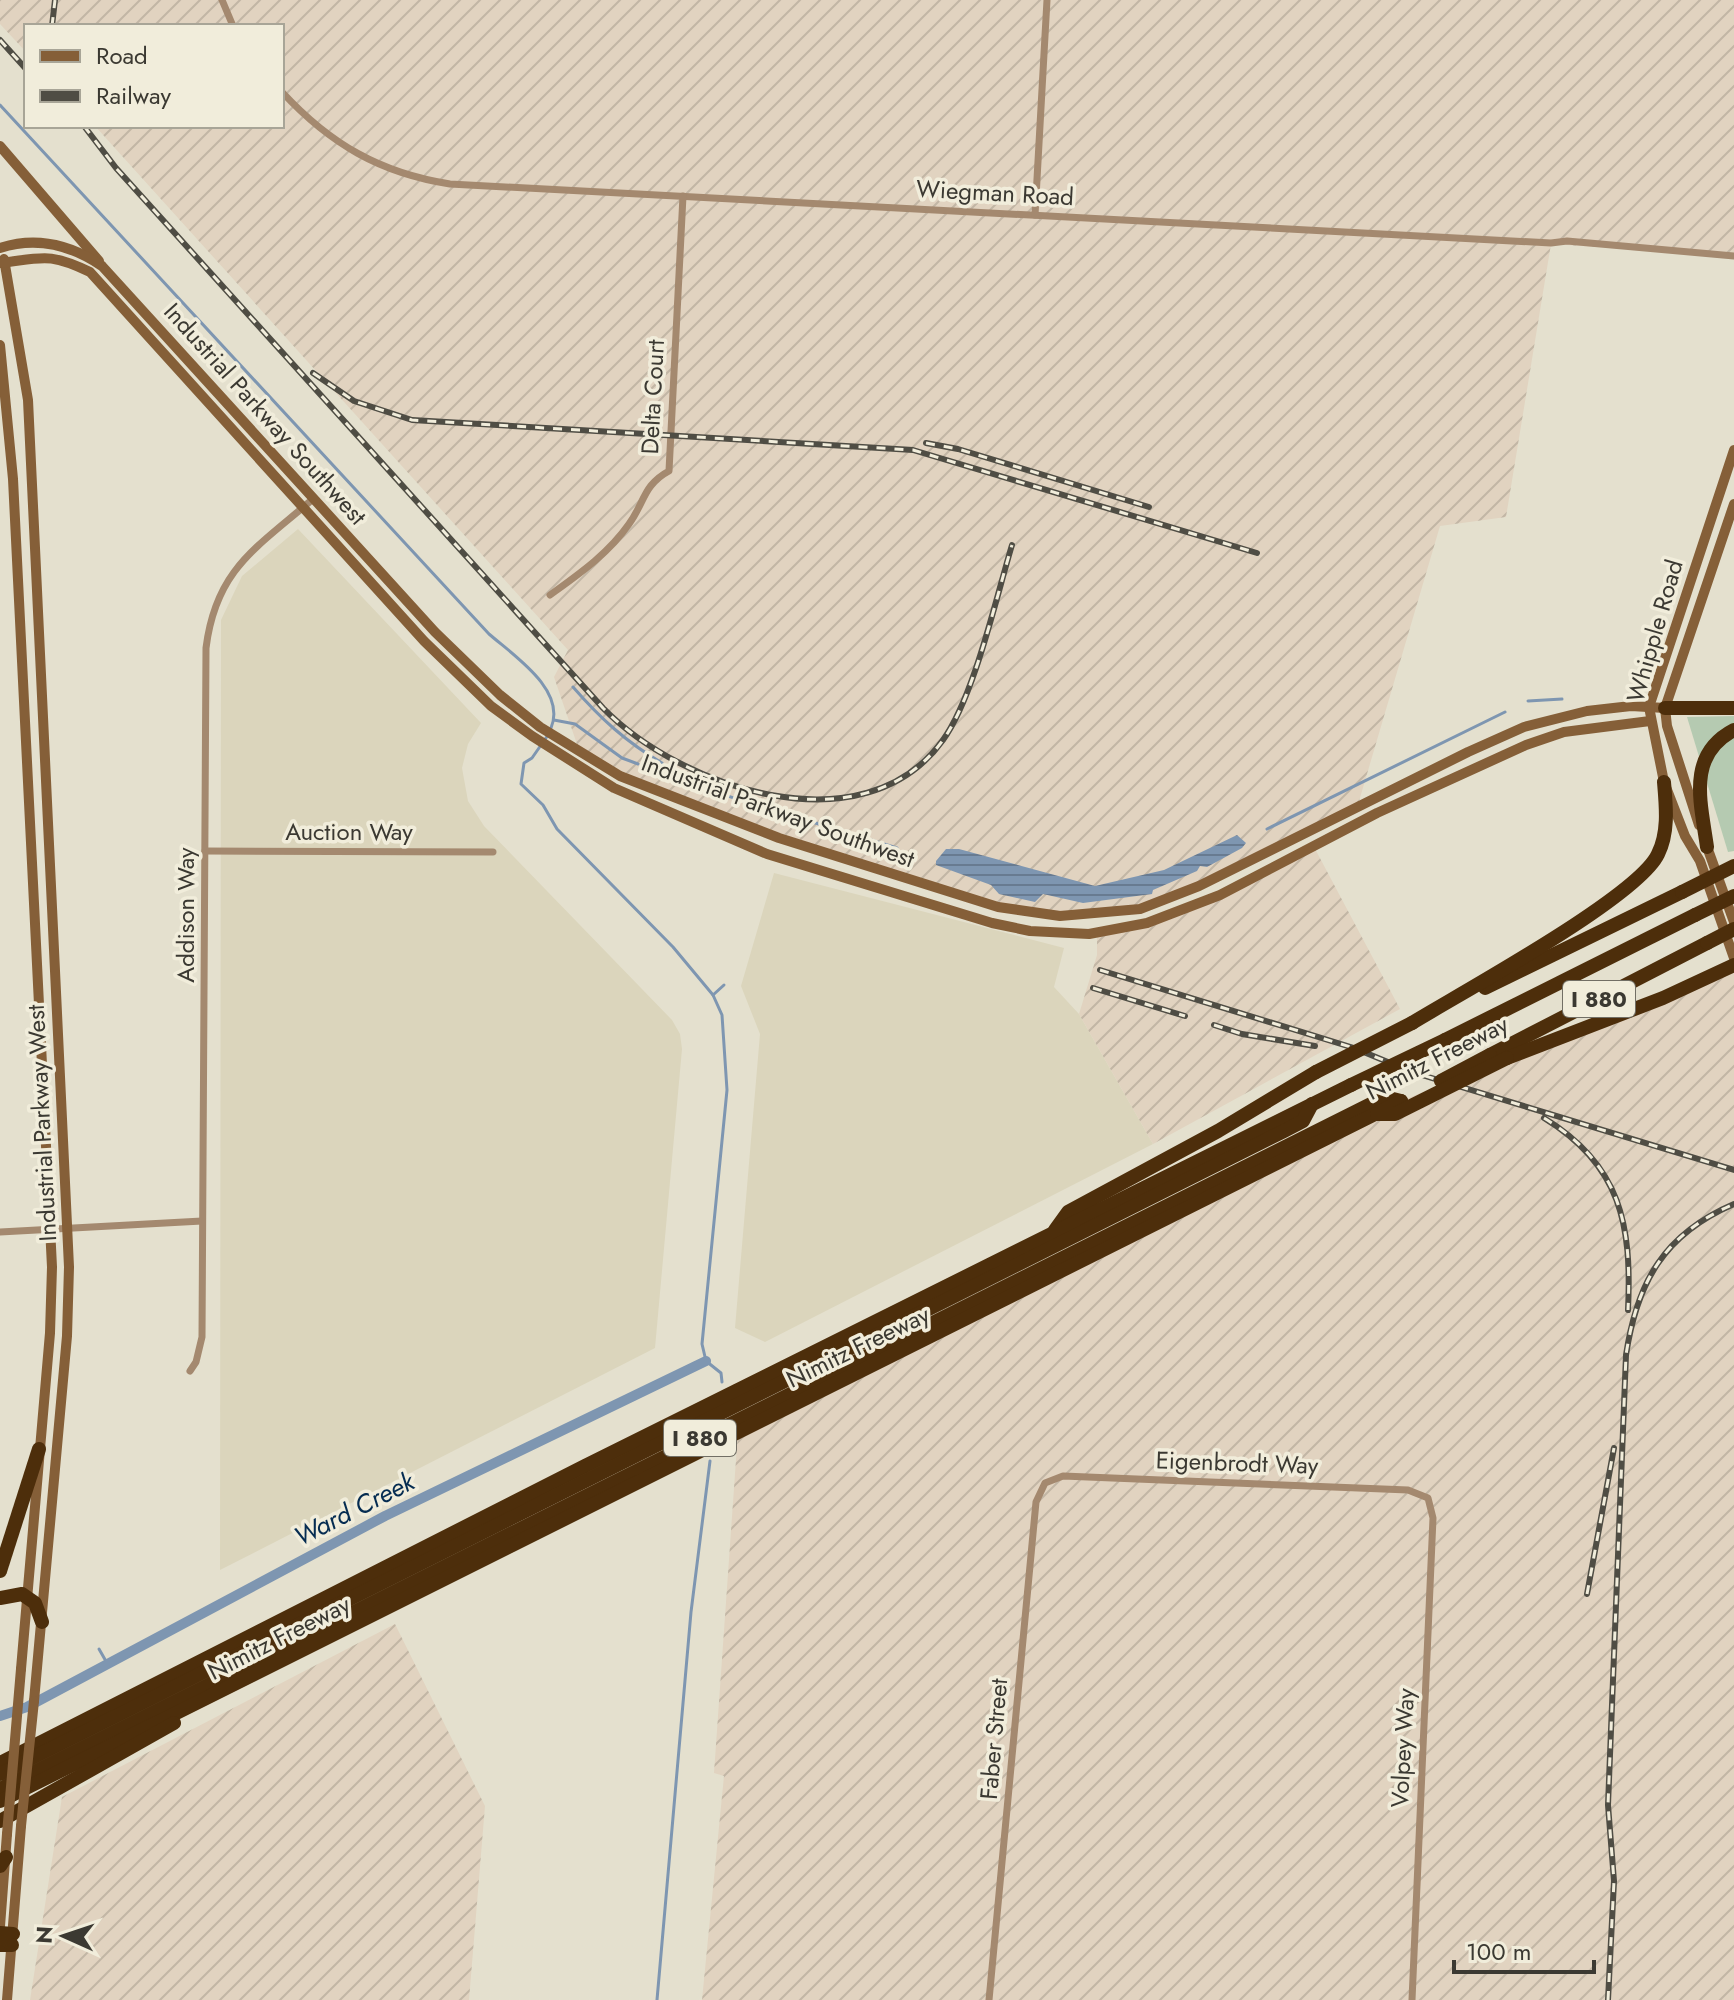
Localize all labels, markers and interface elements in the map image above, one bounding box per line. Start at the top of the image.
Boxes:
legend [24,24,284,128]
text: Road [96,38,148,73]
text: Railway [96,78,171,113]
street label: Wiegman Road [915,171,1075,214]
street label: Industrial Parkway Southwest [156,295,375,533]
street label: Delta Court [632,338,673,455]
street label: Whipple Road [1617,555,1692,706]
street label: Industrial Parkway Southwest [637,745,920,876]
street label: Auction Way [285,814,413,849]
street label: Addison Way [168,847,203,983]
road number: I 880 [1563,981,1635,1017]
street label: Industrial Parkway West [18,1003,65,1242]
street label: Nimitz Freeway [1359,1006,1515,1109]
street label: Nimitz Freeway [780,1296,936,1396]
road number: I 880 [664,1420,736,1456]
street label: Eigenbrodt Way [1155,1442,1319,1483]
water label: Ward Creek [287,1462,422,1556]
street label: Nimitz Freeway [201,1586,357,1689]
street label: Faber Street [971,1677,1016,1801]
street label: Volpey Way [1382,1687,1423,1808]
north arrow [24,1896,104,1976]
scale bar [1454,1924,1594,1974]
text: N [28,1925,60,1945]
text: 100 m [1466,1934,1532,1969]

